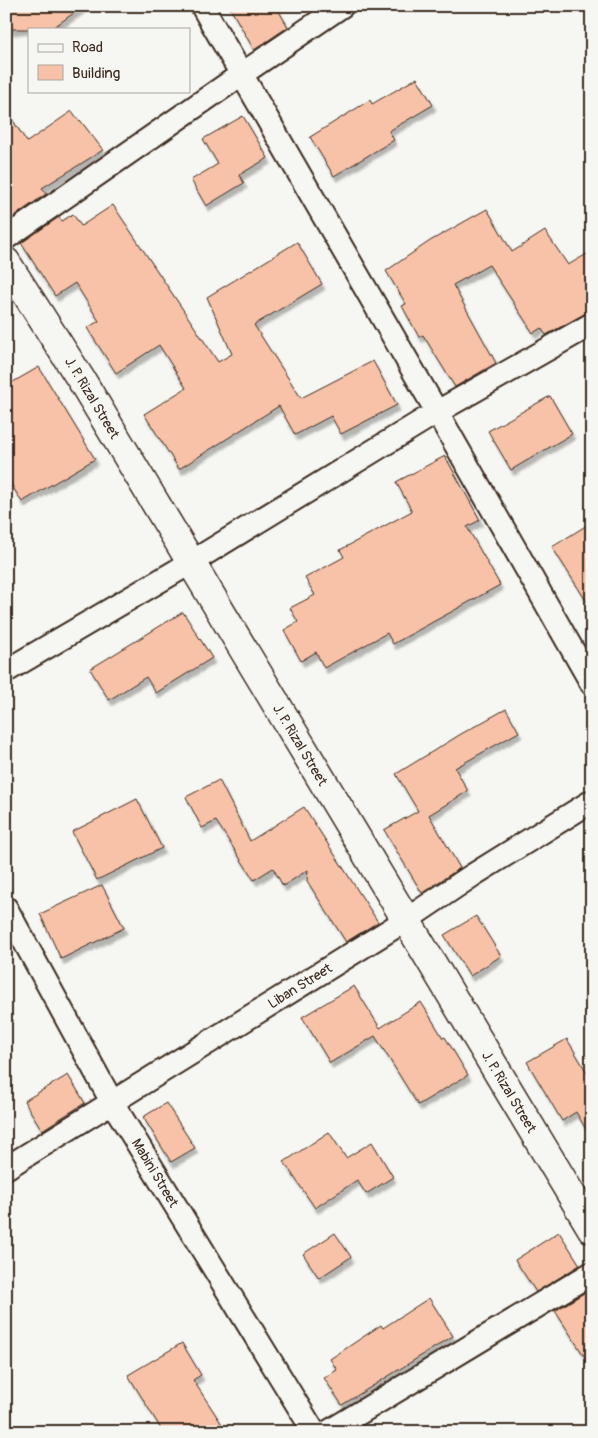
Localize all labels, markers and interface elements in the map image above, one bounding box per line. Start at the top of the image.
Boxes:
legend [28,28,190,92]
text: Road [72,38,103,57]
text: Building [72,64,120,83]
street label: J. P. Rizal Street [61,354,123,442]
street label: J. P. Rizal Street [269,701,331,789]
street label: Liban Street [265,959,335,1012]
street label: J. P. Rizal Street [478,1048,540,1136]
street label: Mabini Street [128,1136,182,1211]

